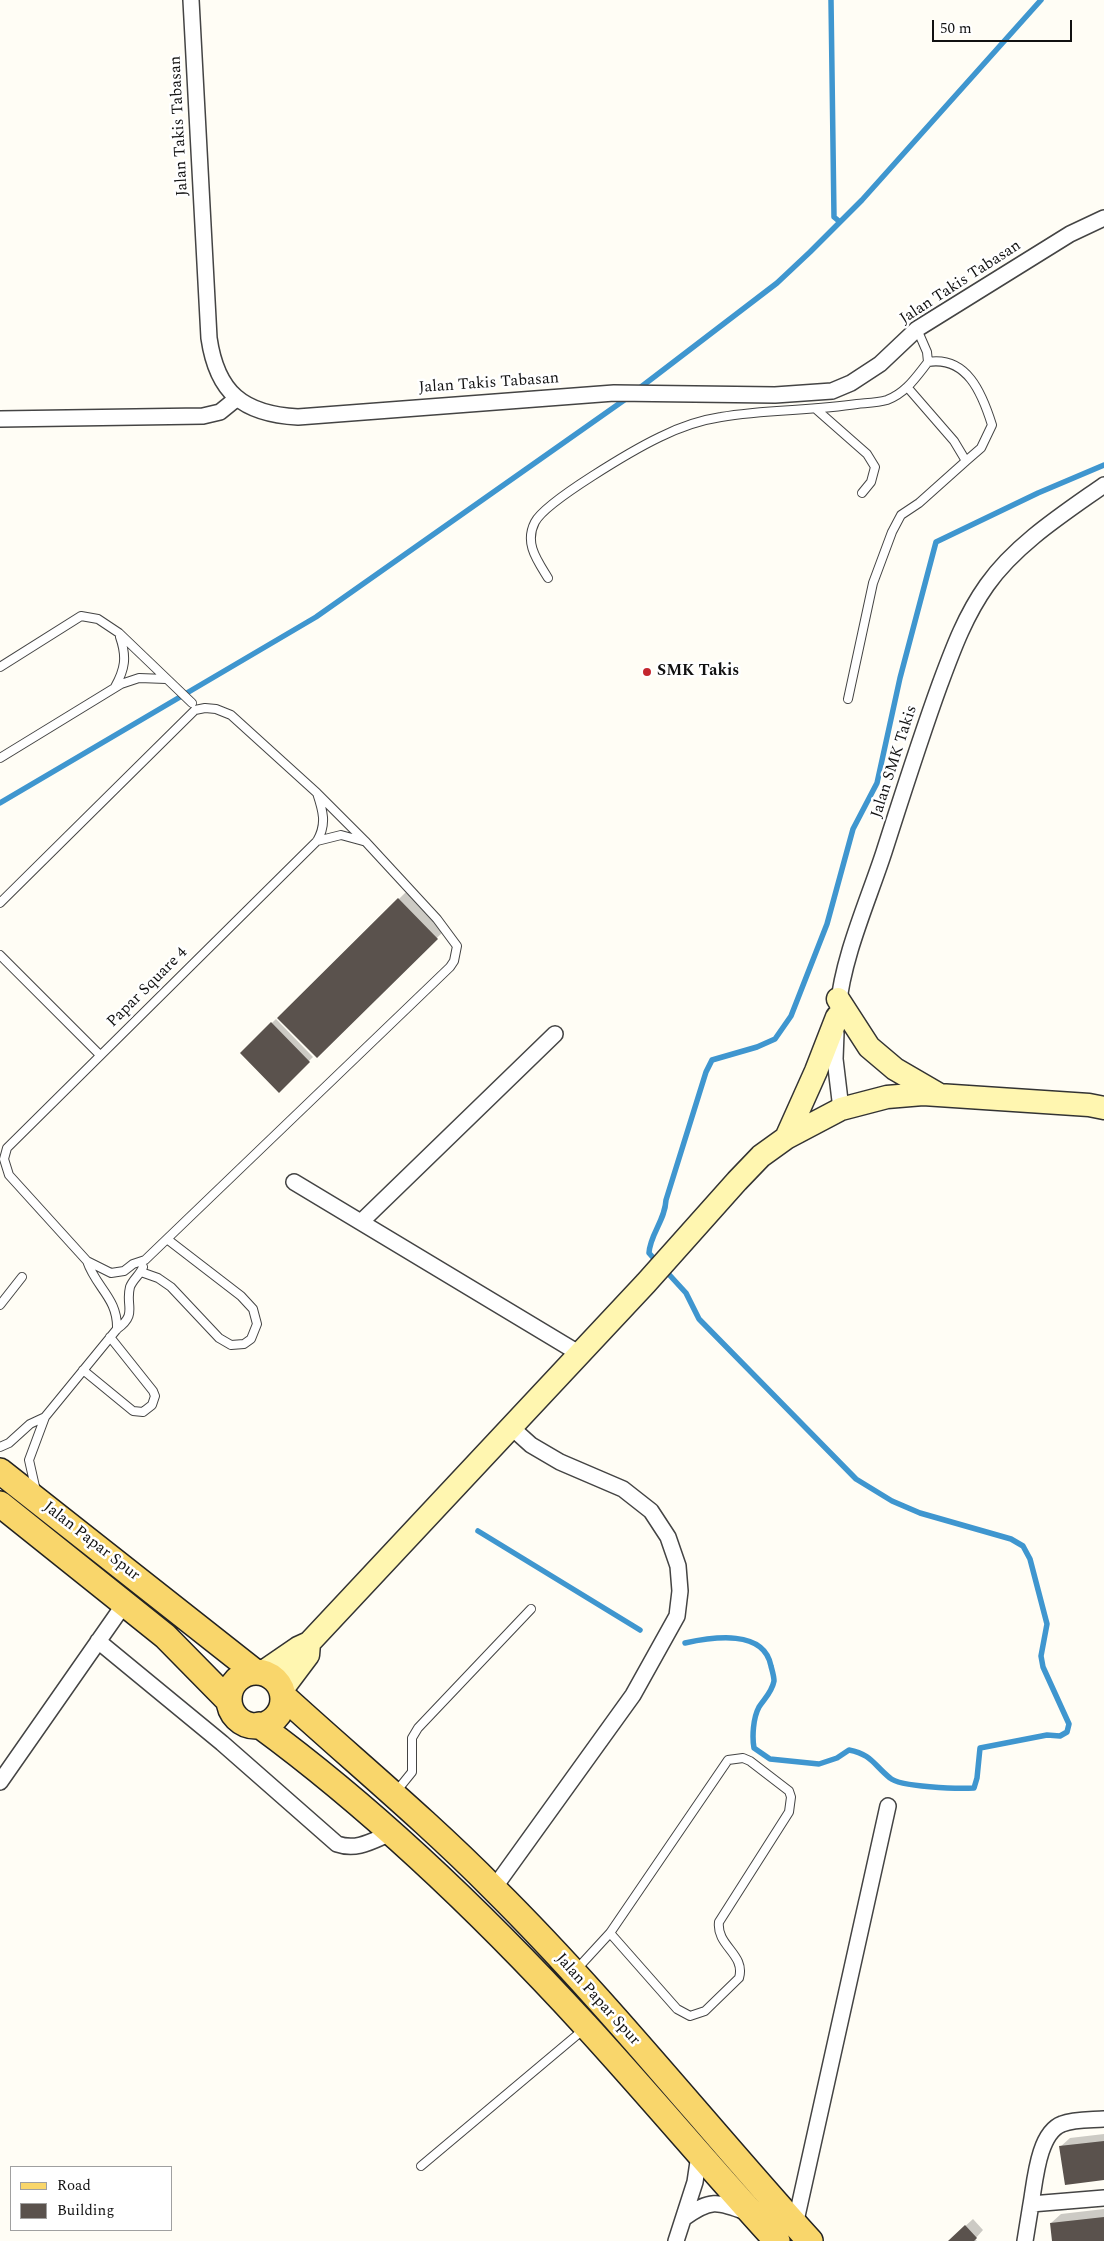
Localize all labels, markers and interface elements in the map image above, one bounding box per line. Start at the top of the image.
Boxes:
scale bar [934,10,1074,42]
text: 50 m [940,17,972,40]
street label: Jalan Takis Tabasan [167,55,193,197]
street label: Jalan Takis Tabasan [897,237,1025,329]
street label: Jalan Takis Tabasan [418,370,560,398]
place label: SMK Takis [657,662,739,682]
marker: SMK Takis [641,666,653,678]
street label: Jalan SMK Takis [868,703,922,821]
street label: Papar Square 4 [104,944,192,1032]
street label: Jalan Papar Spur [39,1498,143,1586]
street label: Jalan Papar Spur [551,1950,643,2050]
legend [10,2166,172,2231]
text: Road [57,2174,91,2197]
text: Building [57,2199,114,2222]

